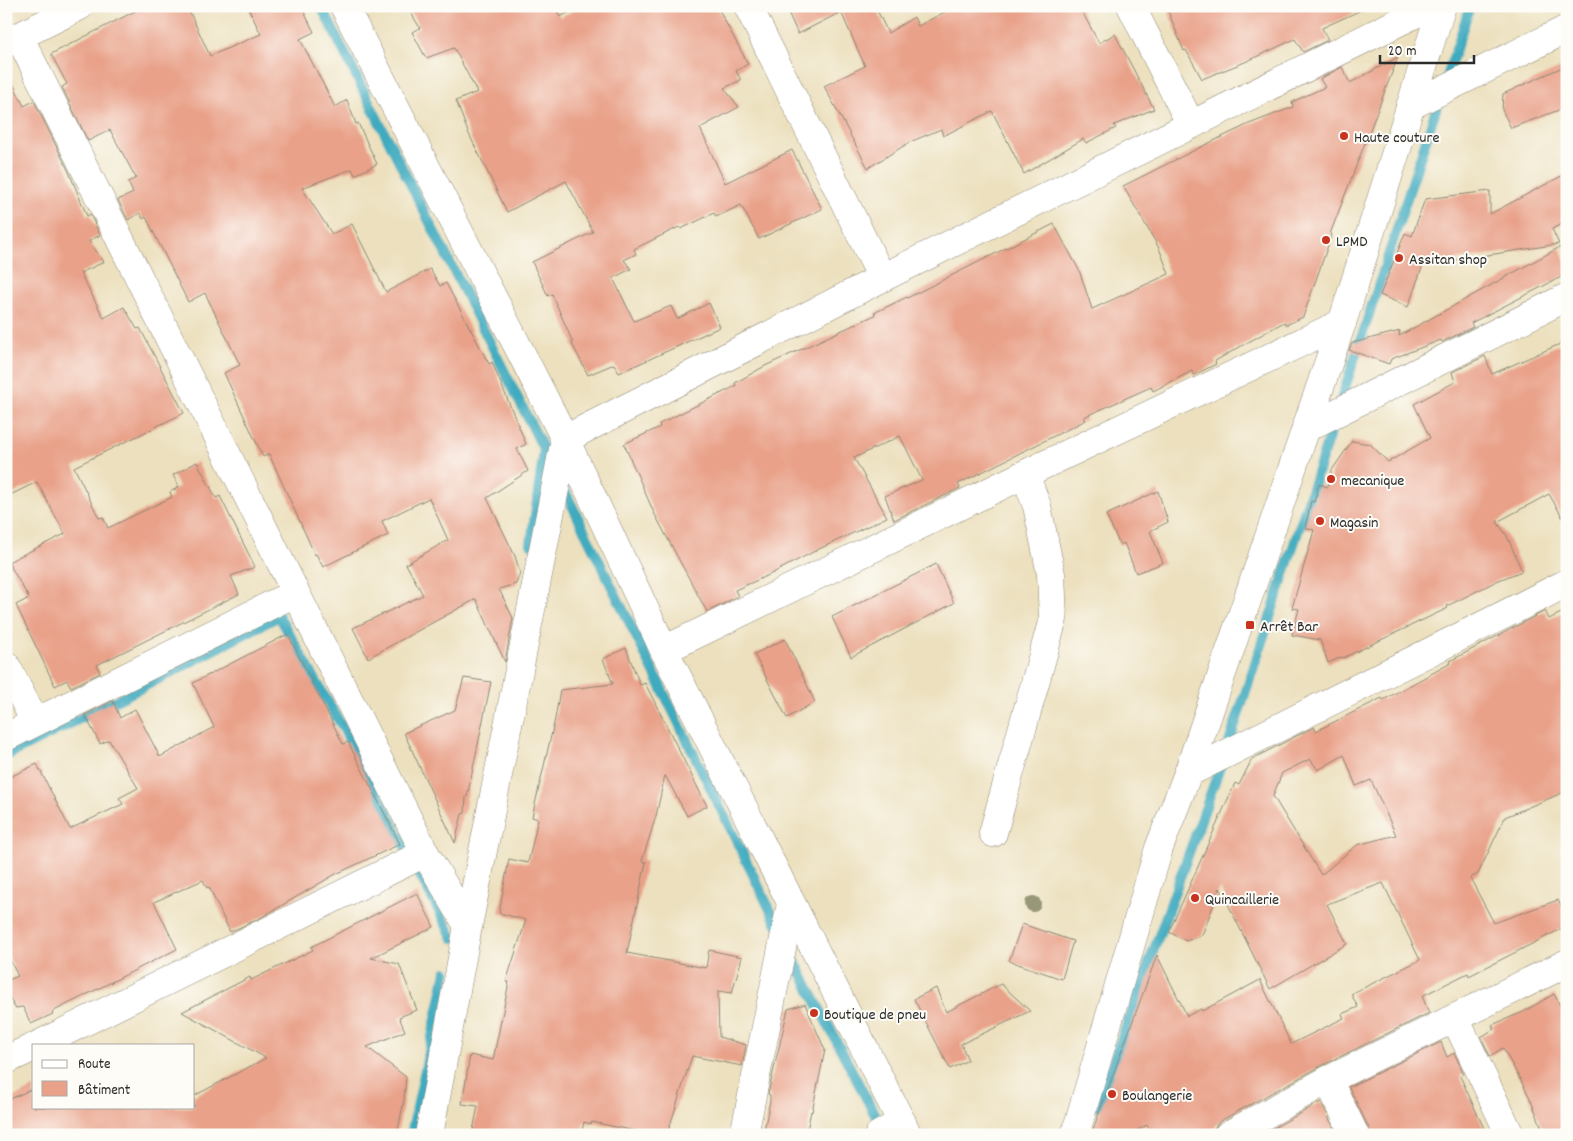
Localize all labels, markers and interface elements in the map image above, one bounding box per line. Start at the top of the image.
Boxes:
scale bar [1380,32,1474,64]
text: 20 m [1388,41,1416,63]
place label: Haute couture [1354,127,1439,150]
marker: Haute couture [1338,130,1350,142]
place label: LPMD [1336,231,1367,254]
marker: LPMD [1320,234,1332,246]
place label: Assitan shop [1409,249,1487,272]
marker: Assitan shop [1393,252,1405,264]
place label: mecanique [1341,470,1404,493]
marker: mecanique [1325,473,1337,485]
place label: Magasin [1330,512,1378,535]
marker: Magasin [1314,515,1326,527]
place label: Arrêt Bar [1260,616,1318,639]
marker: Arrêt Bar [1244,619,1256,631]
place label: Quincaillerie [1205,889,1279,912]
marker: Quincaillerie [1189,892,1201,904]
place label: Boutique de pneu [824,1004,926,1027]
marker: Boutique de pneu [808,1007,820,1019]
legend [32,1044,195,1108]
text: Route [78,1054,111,1076]
text: Bâtiment [78,1080,131,1102]
place label: Boulangerie [1122,1085,1192,1108]
marker: Boulangerie [1106,1088,1118,1100]

